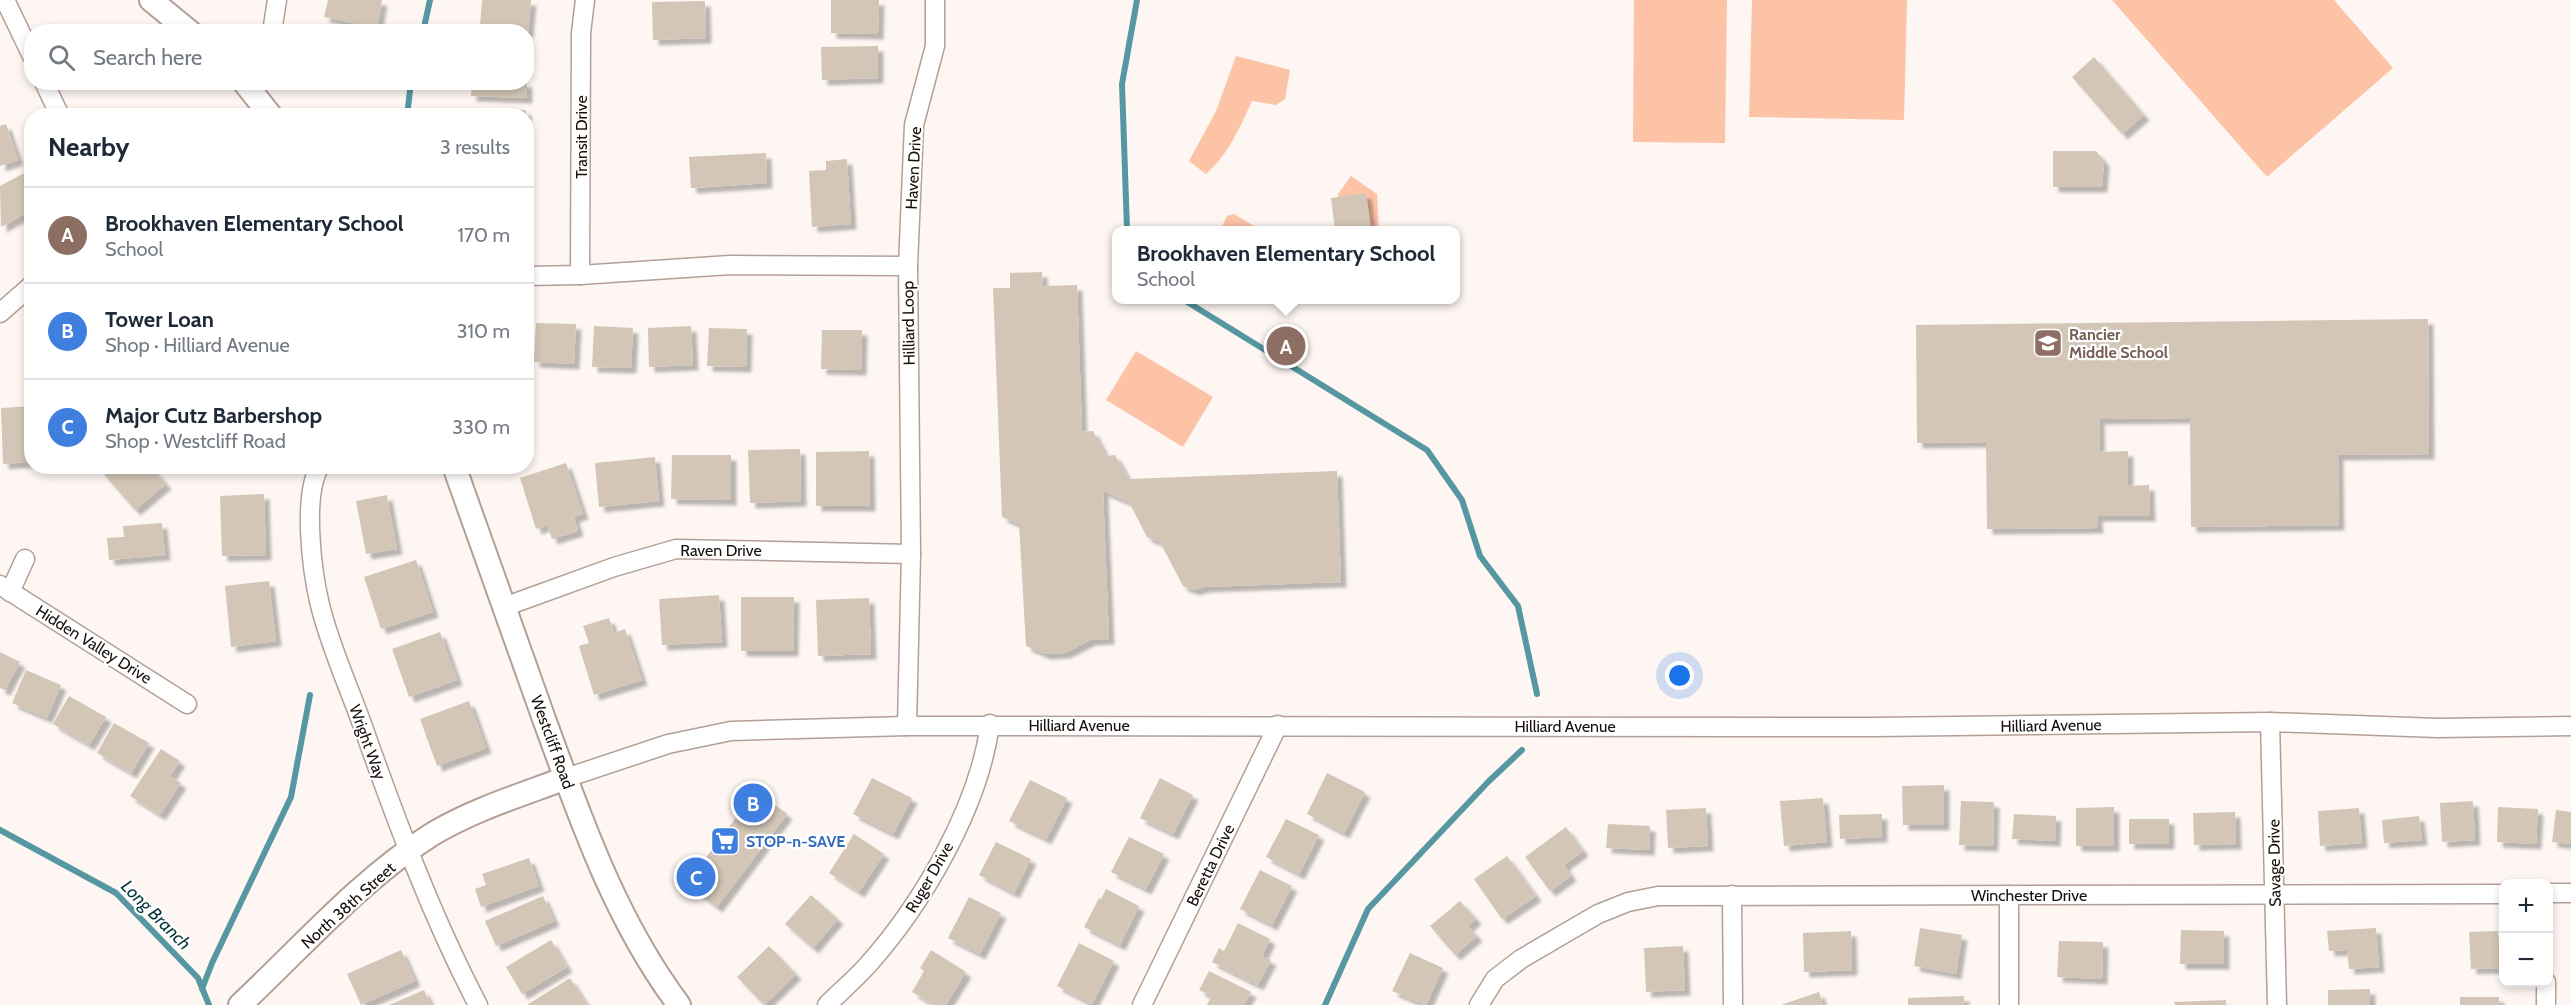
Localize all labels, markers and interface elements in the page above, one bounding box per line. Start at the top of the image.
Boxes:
search box [24,24,534,90]
icon: search [45,41,78,74]
text: Search here [93,44,202,71]
street label: Transit Drive [572,95,591,179]
street label: Haven Drive [902,126,925,210]
text: Nearby [48,131,129,163]
text: 3 results [440,135,510,159]
text: Brookhaven Elementary School [105,210,404,237]
text: A [61,223,74,247]
text: 170 m [458,223,510,247]
popup [1112,226,1460,304]
text: School [105,237,163,261]
text: Brookhaven Elementary School [1137,240,1435,267]
text: School [1137,267,1195,291]
street label: Hilliard Loop [898,280,919,366]
text: Tower Loan [105,306,214,333]
text: B [61,319,74,343]
text: 310 m [457,319,510,343]
pin: A [1266,324,1306,368]
place label: Rancier Middle School [2069,325,2168,362]
school or university icon: Rancier Middle School [2032,327,2064,359]
text: Shop · Hilliard Avenue [105,333,290,357]
text: Major Cutz Barbershop [105,402,322,429]
text: C [61,415,74,439]
text: 330 m [452,415,510,439]
text: Shop · Westcliff Road [105,429,286,453]
street label: Raven Drive [680,541,762,560]
street label: Hidden Valley Drive [32,601,155,688]
your location [1665,661,1694,690]
street label: Westcliff Road [527,693,578,791]
street label: Wright Way [345,702,390,782]
street label: Hilliard Avenue [2000,715,2102,736]
street label: Hilliard Avenue [1028,716,1130,735]
street label: Hilliard Avenue [1514,717,1616,736]
pin: B [734,780,772,826]
street label: Savage Drive [2264,819,2285,907]
street label: Beretta Drive [1182,821,1238,909]
supermarket icon: STOP-n-SAVE [709,825,741,857]
place label: STOP-n-SAVE [746,832,845,851]
street label: Ruger Drive [902,838,957,916]
pin: C [676,854,716,900]
street label: North 38th Street [297,858,400,952]
water label: Long Branch [117,876,195,954]
map controls [2499,879,2553,987]
button: + [2499,879,2553,933]
street label: Winchester Drive [1971,886,2087,905]
button: − [2499,933,2553,987]

